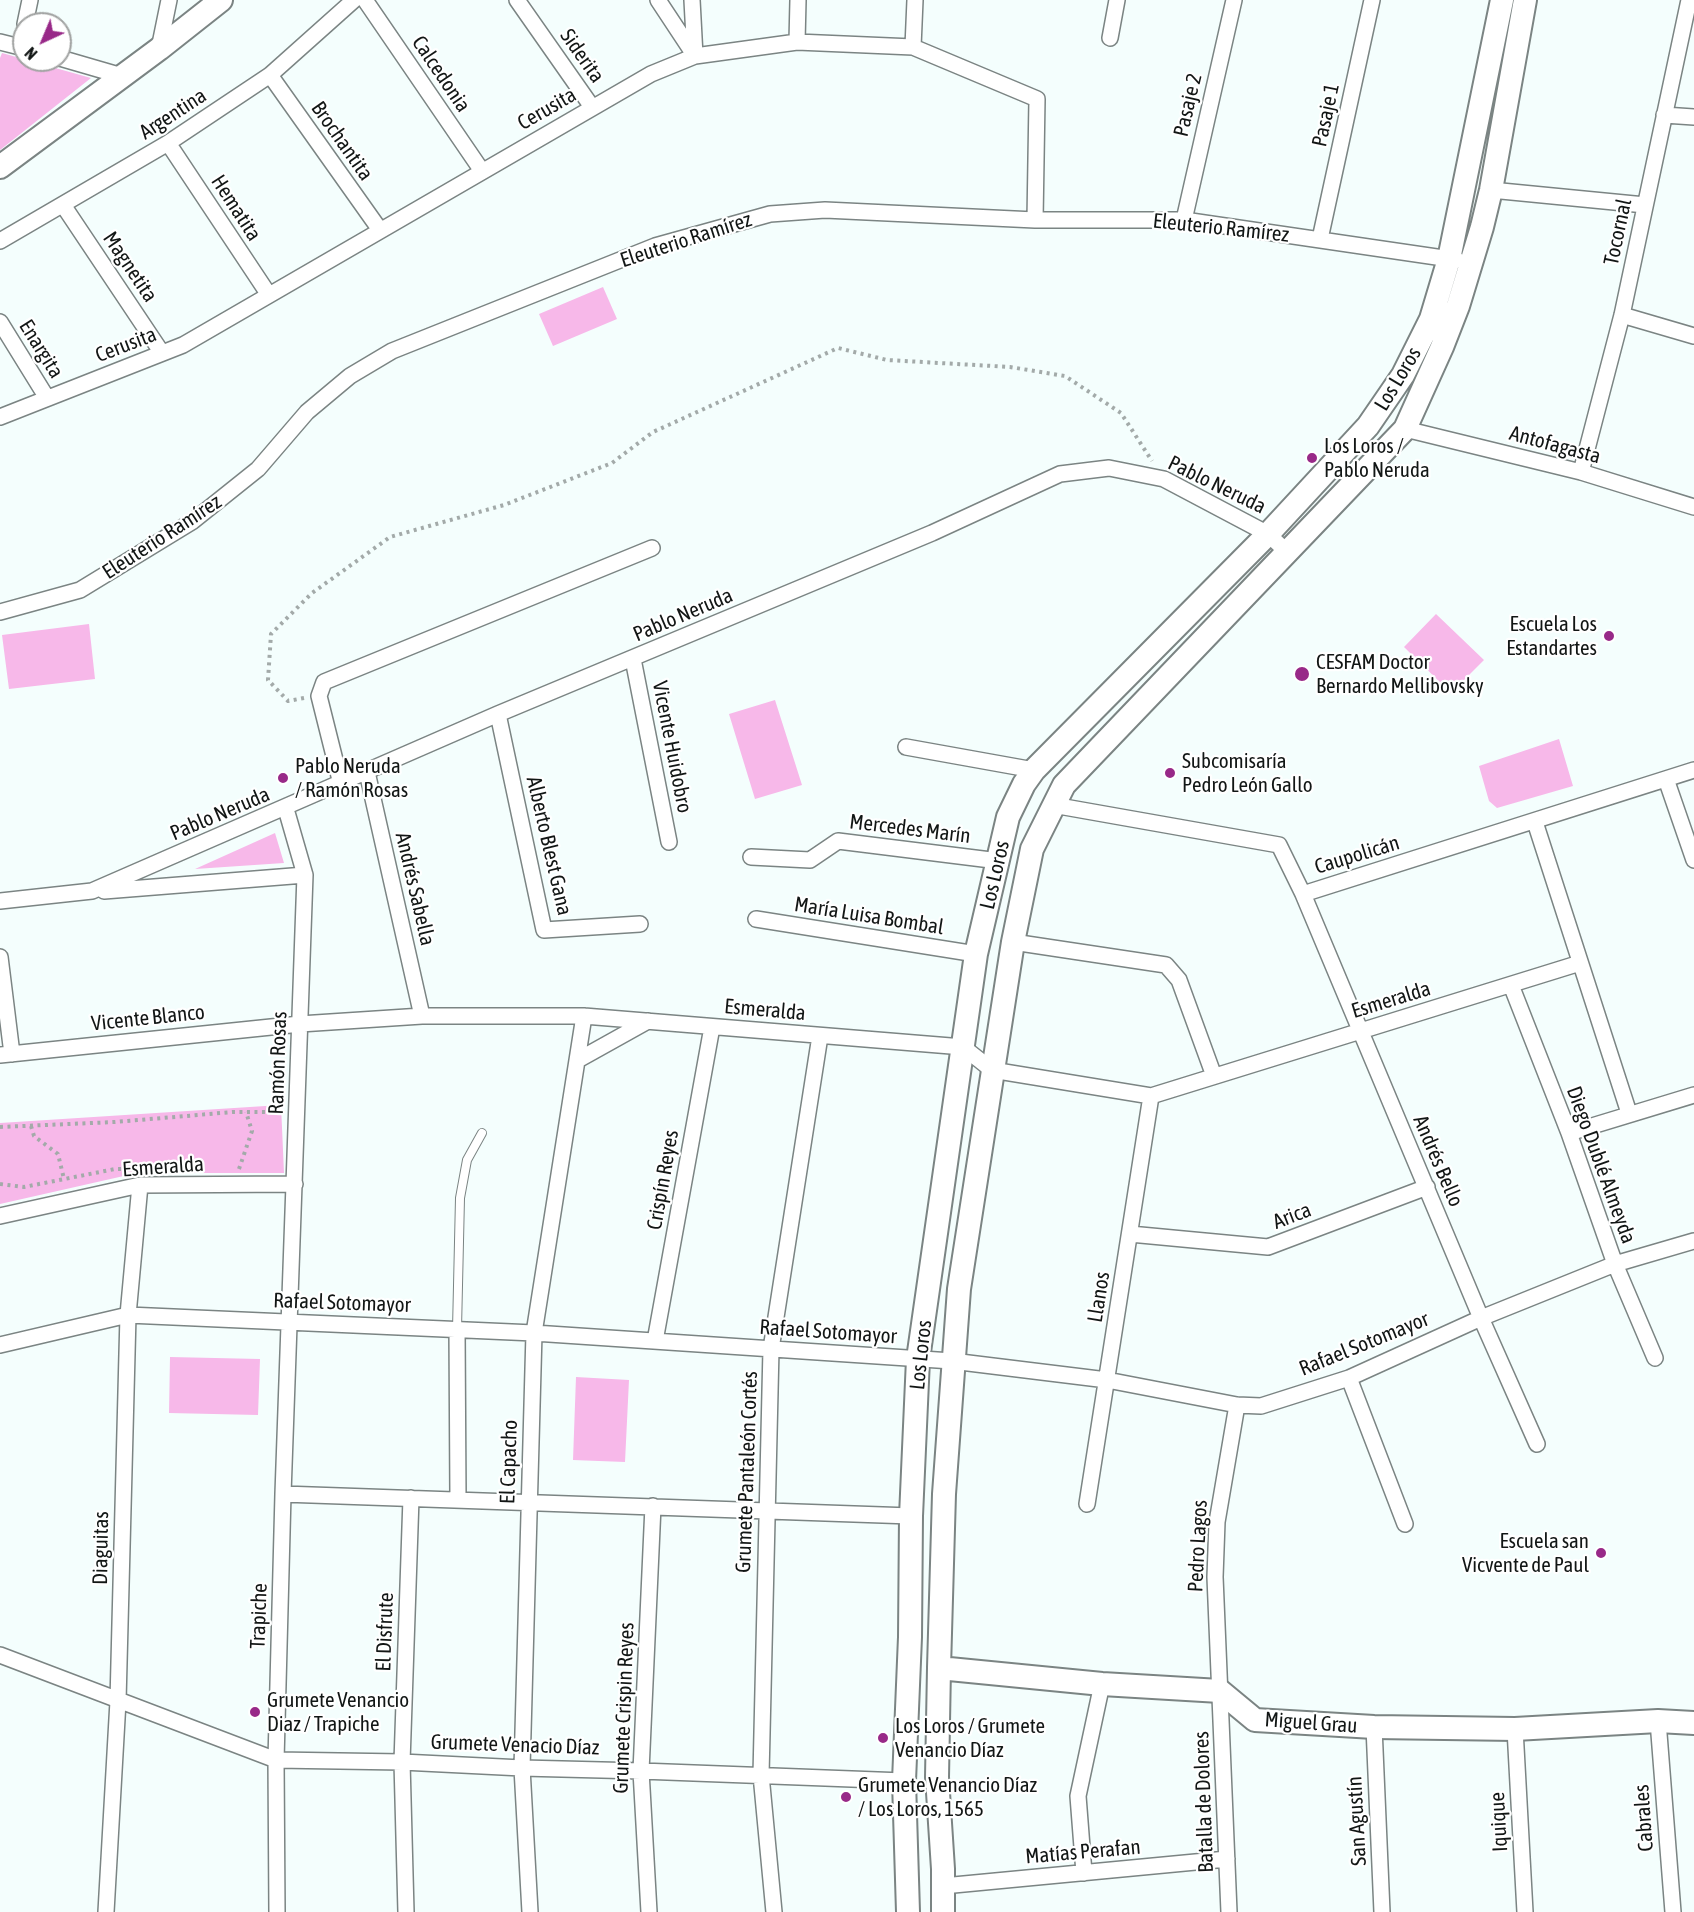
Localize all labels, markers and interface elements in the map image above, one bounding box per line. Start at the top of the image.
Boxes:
north arrow [12,12,72,72]
street label: Siderita [554,24,610,88]
street label: Calcedonia [406,31,476,117]
text: N [21,44,41,63]
street label: Pasaje 2 [1169,71,1207,139]
street label: Pasaje 1 [1307,81,1345,149]
street label: Cerusita [513,82,581,136]
street label: Argentina [135,83,211,145]
street label: Brochantita [306,97,378,185]
street label: Hematita [205,170,267,246]
street label: Tocornal [1599,197,1637,267]
street label: Eleuterio Ramírez [617,207,755,273]
street label: Eleuterio Ramírez [1152,208,1290,248]
street label: Magnetita [97,227,163,307]
street label: Enargita [13,315,69,383]
street label: Cerusita [92,322,160,368]
street label: Los Loros [1369,343,1427,415]
street label: Antofagasta [1507,421,1603,469]
place label: Los Loros / Pablo Neruda [1324,433,1430,483]
street label: Pablo Neruda [1164,451,1270,519]
marker: Los Loros / Pablo Neruda [1305,451,1319,465]
street label: Eleuterio Ramírez [98,489,226,585]
street label: Pablo Neruda [629,583,737,647]
place label: Escuela Los Estandartes [1506,611,1597,661]
marker: Escuela Los Estandartes [1602,629,1616,643]
place label: CESFAM Doctor Bernardo Mellibovsky [1316,649,1484,699]
marker: CESFAM Doctor Bernardo Mellibovsky [1293,665,1311,683]
street label: Vicente Huidobro [647,679,697,815]
place label: Subcomisaría Pedro León Gallo [1182,748,1313,798]
place label: Pablo Neruda / Ramón Rosas [295,753,408,803]
marker: Subcomisaría Pedro León Gallo [1163,766,1177,780]
marker: Pablo Neruda / Ramón Rosas [276,771,290,785]
street label: Alberto Blest Gana [521,774,577,918]
street label: Pablo Neruda [166,782,274,846]
street label: Mercedes Marín [848,809,972,849]
street label: Andrés Sabella [390,830,440,948]
street label: Caupolicán [1312,830,1402,880]
street label: Los Loros [975,838,1015,912]
street label: María Luisa Bombal [793,892,945,940]
street label: Esmeralda [1348,976,1434,1024]
street label: Esmeralda [723,994,807,1026]
street label: Vicente Blanco [90,1000,206,1036]
street label: Ramón Rosas [264,1011,292,1115]
street label: Diego Dublé Almeyda [1561,1083,1641,1247]
street label: Andrés Bello [1408,1112,1468,1210]
street label: Crispín Reyes [642,1128,684,1232]
street label: Esmeralda [121,1152,205,1182]
street label: Arica [1269,1197,1315,1235]
street label: Llanos [1083,1270,1115,1324]
street label: Rafael Sotomayor [273,1288,411,1318]
street label: Rafael Sotomayor [1295,1307,1433,1381]
street label: Rafael Sotomayor [758,1315,898,1349]
street label: Los Loros [905,1319,937,1391]
street label: Grumete Pantaleón Cortés [731,1371,763,1573]
street label: El Capacho [495,1420,523,1504]
street label: Pedro Lagos [1183,1499,1213,1593]
street label: Diaguitas [88,1511,114,1585]
place label: Escuela san Vicvente de Paul [1462,1528,1589,1578]
marker: Escuela san Vicvente de Paul [1594,1546,1608,1560]
street label: Trapiche [245,1583,273,1649]
street label: El Disfrute [371,1592,399,1672]
street label: Grumete Crispin Reyes [608,1622,640,1794]
place label: Grumete Venancio Diaz / Trapiche [267,1687,409,1737]
marker: Grumete Venancio Diaz / Trapiche [248,1705,262,1719]
street label: Miguel Grau [1264,1707,1358,1739]
place label: Los Loros / Grumete Venancio Díaz [895,1713,1045,1763]
street label: Grumete Venacio Díaz [430,1729,600,1761]
marker: Los Loros / Grumete Venancio Díaz [876,1731,890,1745]
street label: Batalla de Dolores [1189,1731,1219,1873]
place label: Grumete Venancio Díaz / Los Loros, 1565 [858,1772,1037,1822]
street label: San Agustín [1342,1776,1372,1866]
street label: Cabrales [1629,1784,1659,1852]
marker: Grumete Venancio Díaz / Los Loros, 1565 [839,1790,853,1804]
street label: Iquique [1485,1791,1513,1853]
street label: Matías Perafan [1024,1834,1142,1870]

